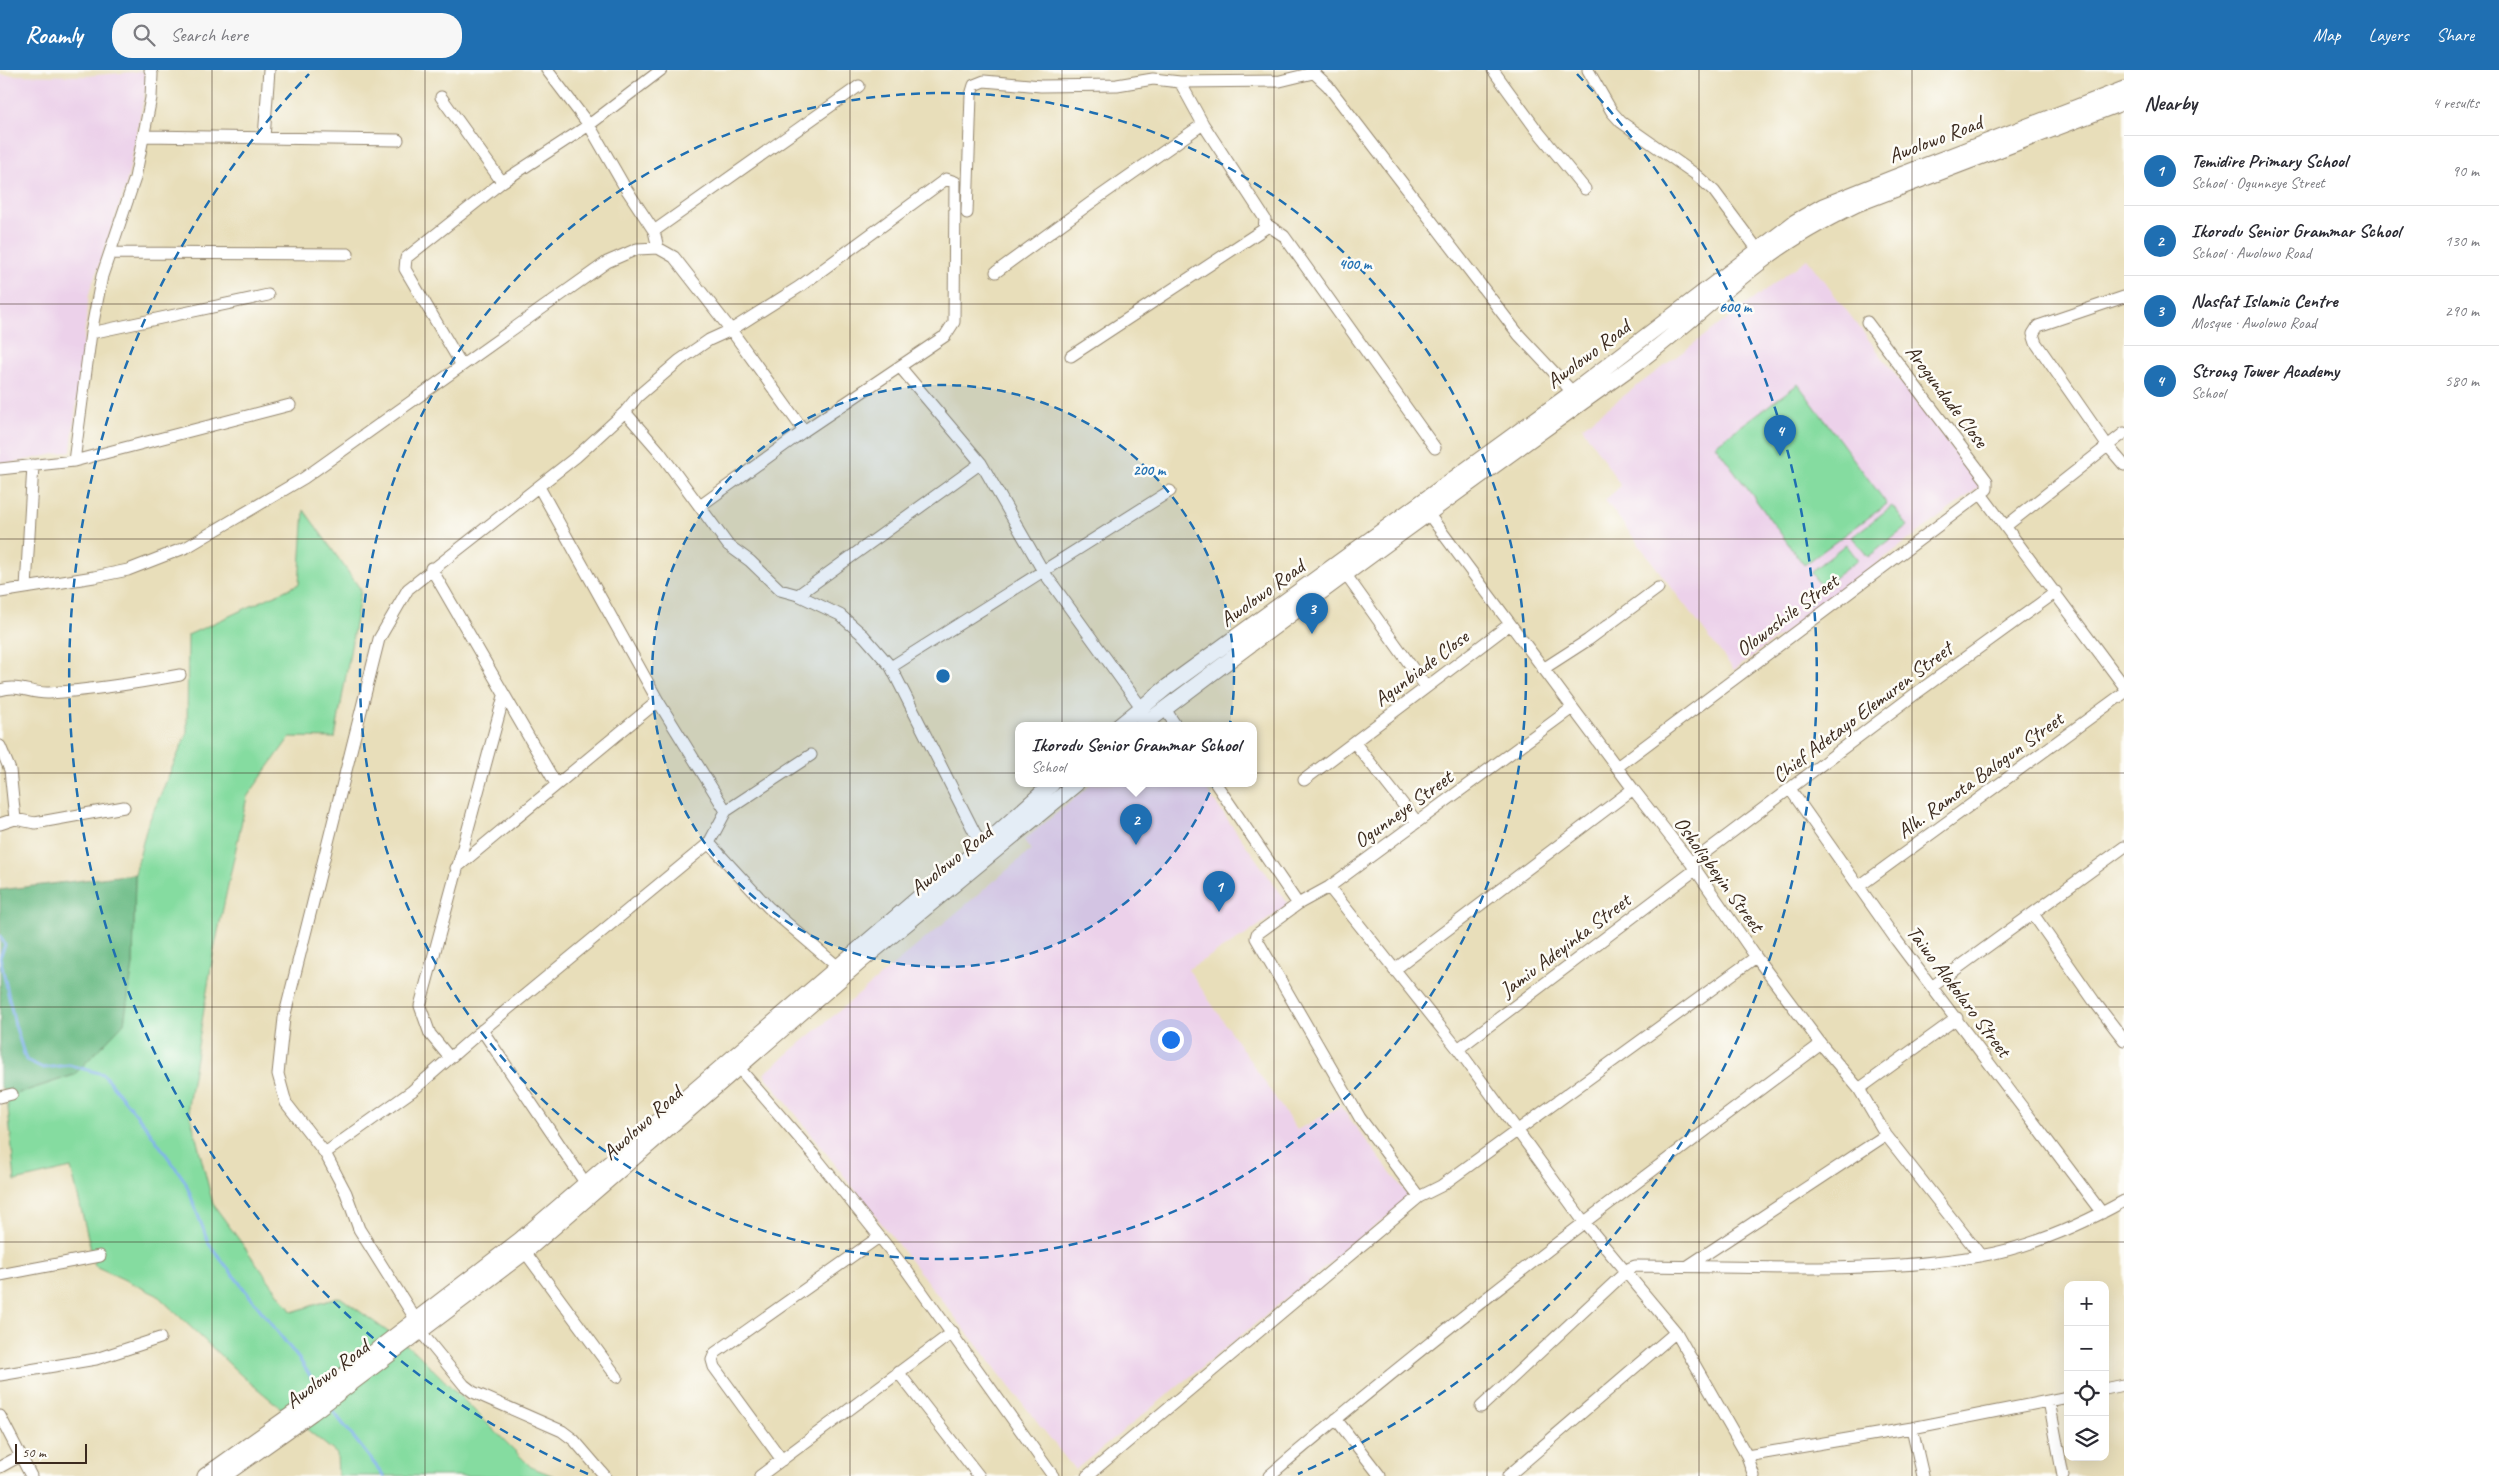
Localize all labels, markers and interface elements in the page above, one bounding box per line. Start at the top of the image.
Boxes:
search box [112,13,462,58]
text: Roamly [25,20,82,50]
icon: search [130,21,158,49]
text: Search here [170,23,248,47]
text: Map [2313,24,2341,46]
text: Layers [2369,24,2408,46]
text: Share [2436,24,2474,46]
text: Nearby [2144,90,2197,116]
text: 4 results [2432,93,2479,113]
street label: Awolowo Road [1884,108,1989,169]
text: Temidire Primary School [2191,149,2347,173]
text: 1 [2156,161,2164,181]
text: 90 m [2452,161,2479,181]
text: School · Ogunneye Street [2191,173,2325,193]
text: Ikorodu Senior Grammar School [2191,219,2401,243]
text: 2 [2156,231,2164,251]
text: 130 m [2445,231,2479,251]
text: School · Awolowo Road [2191,243,2311,263]
text: 400 m [1339,255,1373,274]
text: Nasfat Islamic Centre [2191,289,2338,313]
text: 600 m [1719,298,1753,317]
text: 3 [2156,301,2164,321]
text: 290 m [2445,301,2479,321]
street label: Awolowo Road [1541,312,1638,394]
text: Mosque · Awolowo Road [2191,313,2316,333]
street label: Arogundade Close [1900,340,1995,453]
text: Strong Tower Academy [2191,359,2339,383]
text: 4 [2156,371,2164,391]
text: 580 m [2445,371,2479,391]
text: School [2191,383,2225,403]
pin: 4 [1764,415,1796,456]
text: 200 m [1133,461,1167,480]
street label: Awolowo Road [1215,551,1312,632]
street label: Olowoshile Street [1731,567,1845,662]
pin: 3 [1296,593,1328,634]
street label: Agunbiade Close [1368,623,1474,712]
street label: Chief Adetayo Elemuren Street [1767,634,1960,788]
centre of rings [934,667,952,685]
street label: Alh. Ramota Balogun Street [1892,705,2070,844]
popup [1015,722,1257,787]
text: Ikorodu Senior Grammar School [1031,733,1241,757]
text: School [1031,757,1066,777]
street label: Ogunneye Street [1348,763,1459,854]
pin: 2 [1120,804,1152,845]
street label: Osholigbeyin Street [1668,811,1771,939]
street label: Awolowo Road [905,817,1000,901]
pin: 1 [1203,871,1235,912]
street label: Jamiu Adeyinka Street [1494,886,1637,1003]
street label: Taiwo Alokolaro Street [1901,920,2018,1064]
your location [1158,1027,1184,1053]
street label: Awolowo Road [597,1078,690,1166]
map controls [2064,1281,2109,1461]
button: + [2064,1281,2109,1326]
button: − [2064,1326,2109,1371]
street label: Awolowo Road [280,1332,377,1414]
button: locate [2064,1371,2109,1416]
button: layers [2064,1416,2109,1461]
scale bar [15,1441,88,1464]
text: 50 m [22,1444,46,1461]

